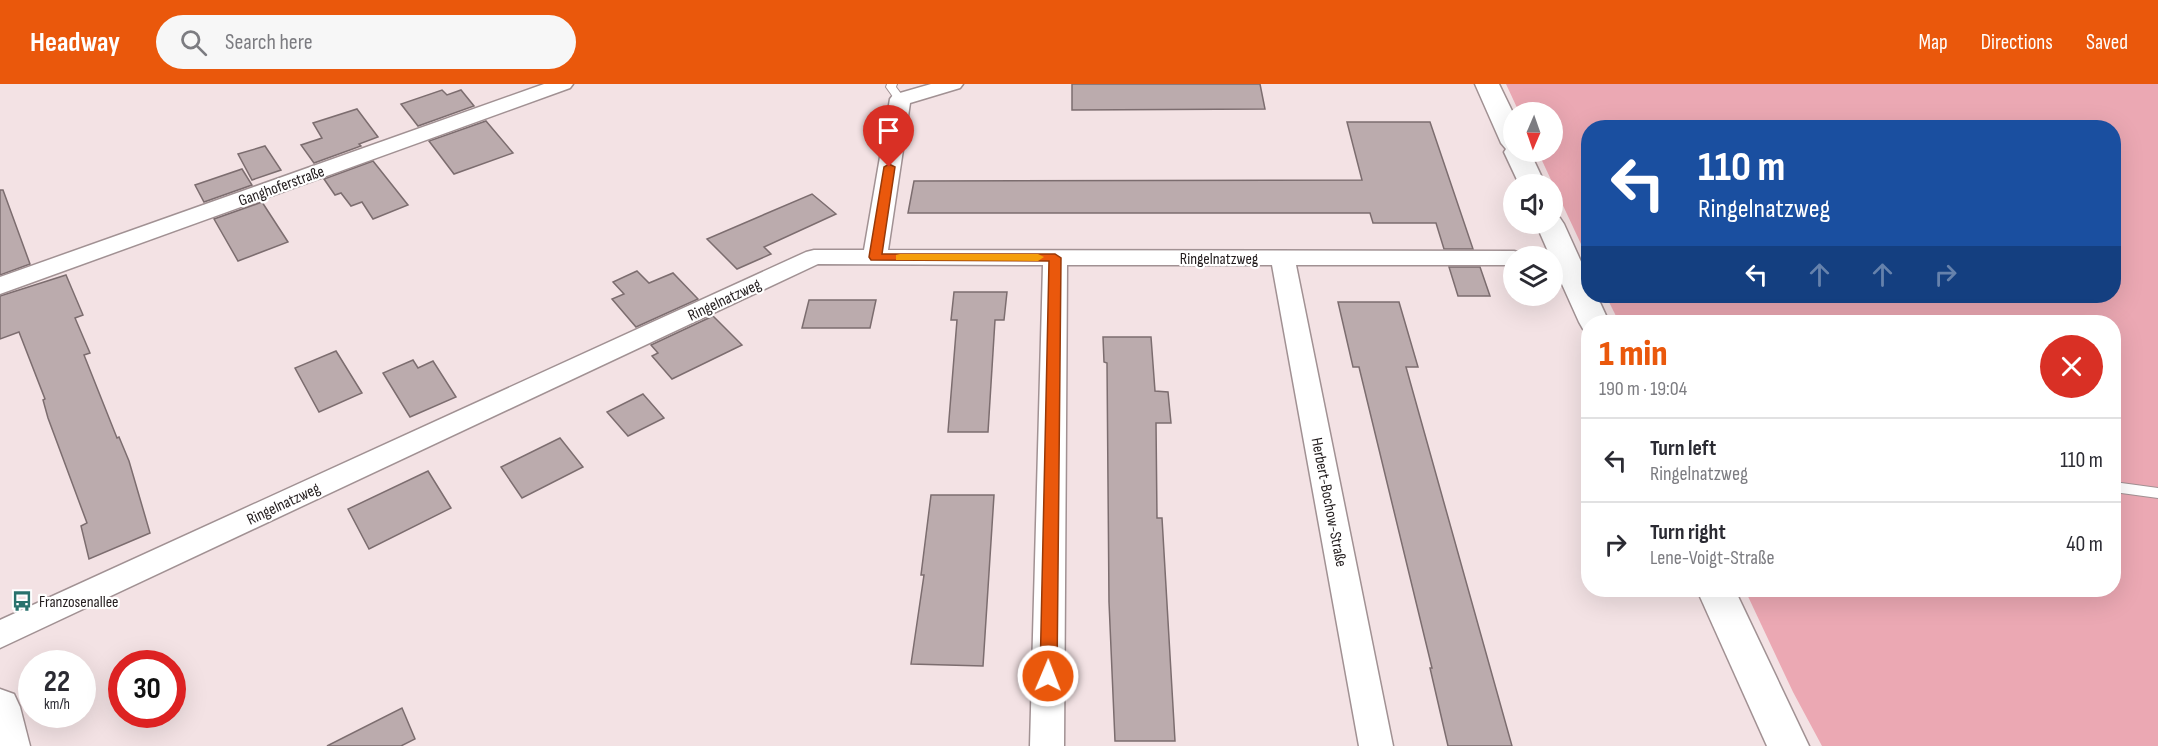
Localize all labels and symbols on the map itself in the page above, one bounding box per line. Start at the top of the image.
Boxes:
north arrow [1503,102,1563,162]
pin [863,105,914,167]
street label: Ganghoferstraße [236,162,327,211]
street label: Ringelnatzweg [1180,250,1258,269]
street label: Ringelnatzweg [685,275,764,326]
street label: Herbert-Bochow-Straße [1307,436,1350,569]
street label: Ringelnatzweg [244,479,323,530]
bus stop icon: Franzosenallee [10,589,34,613]
place label: Franzosenallee [39,593,119,612]
position arrow [1016,644,1080,708]
speed limit sign: 30 [108,650,186,728]

